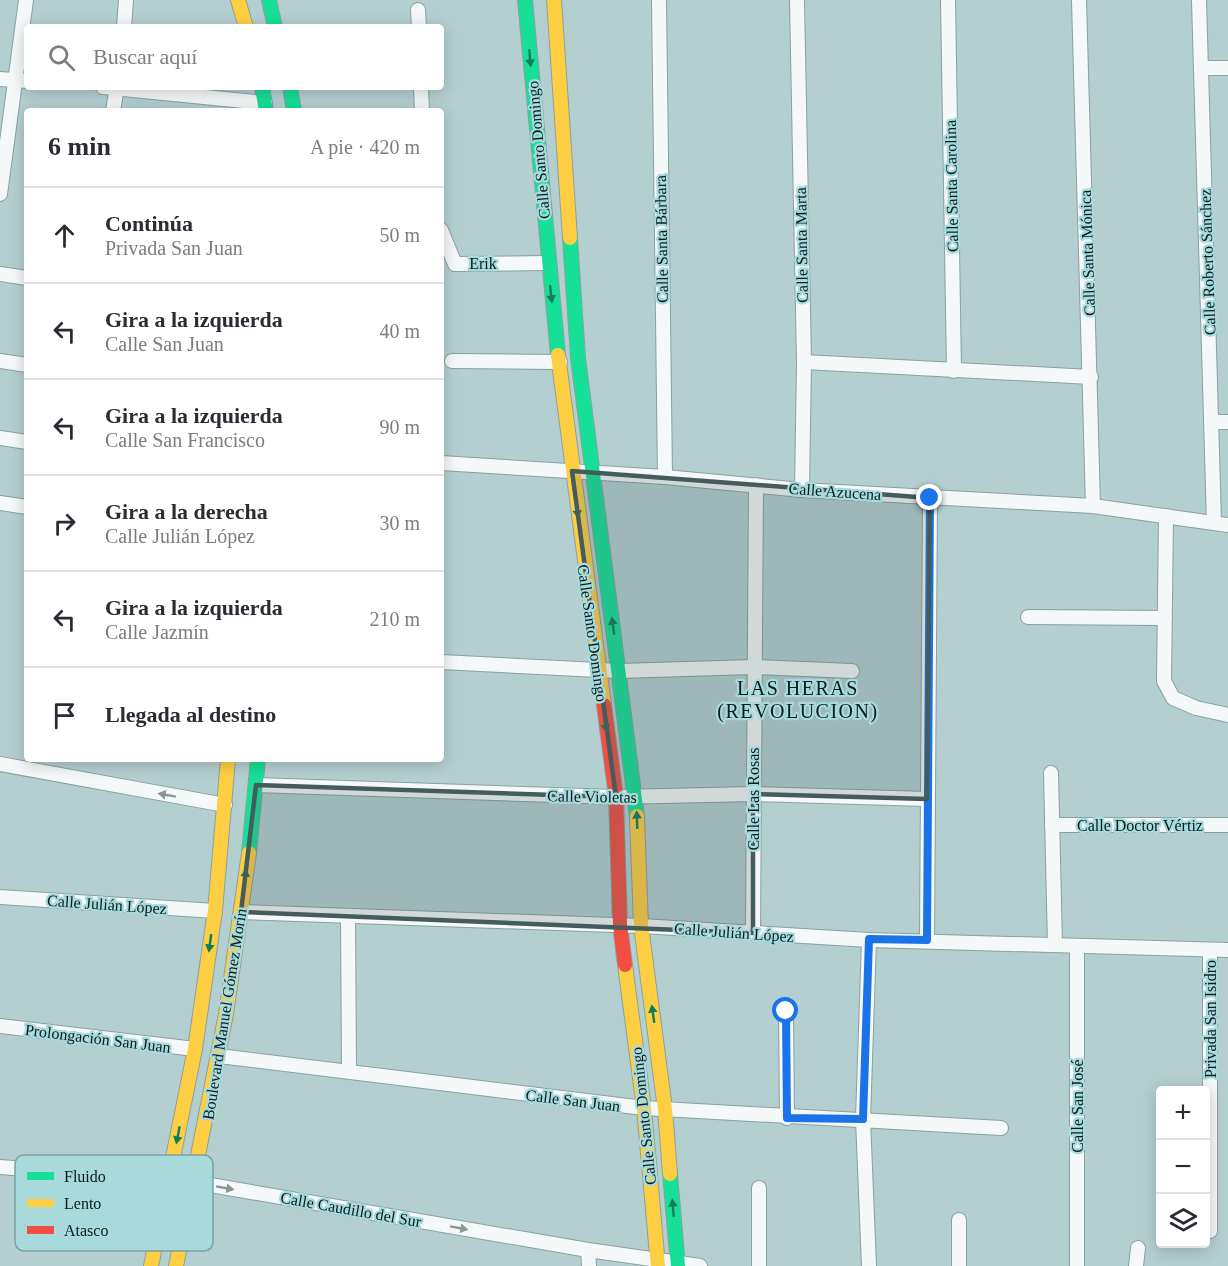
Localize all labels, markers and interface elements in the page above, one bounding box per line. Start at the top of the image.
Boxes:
search box [24,24,444,90]
icon: search [45,41,78,74]
text: Buscar aquí [93,44,197,69]
one-way arrow [525,49,535,68]
street label: Calle Santo Domingo [524,80,554,220]
street label: Calle Santa Carolina [942,120,961,252]
text: 6 min [48,132,111,161]
text: A pie · 420 m [310,136,420,158]
street label: Calle Santa Bárbara [652,175,671,303]
street label: Calle Santa Marta [792,187,811,303]
street label: Calle Roberto Sánchez [1196,188,1219,336]
street label: Calle Santa Mónica [1077,190,1098,316]
text: Continúa [105,211,193,236]
icon: ahead [48,219,81,252]
text: 50 m [379,224,420,246]
text: Privada San Juan [105,237,243,259]
street label: Erik [469,255,497,272]
one-way arrow [546,285,556,304]
text: Gira a la izquierda [105,307,283,332]
icon: left [48,315,81,348]
text: 40 m [379,320,420,342]
text: Calle San Juan [105,333,224,355]
text: Gira a la izquierda [105,403,283,428]
icon: left [48,411,81,444]
text: 90 m [379,416,420,438]
text: Calle San Francisco [105,429,265,451]
street label: Calle Azucena [788,480,882,503]
route end [916,484,942,510]
text: Gira a la derecha [105,499,268,524]
one-way arrow [572,499,581,518]
icon: right [48,507,81,540]
text: 30 m [379,512,420,534]
text: Calle Julián López [105,525,255,547]
street label: Calle Santo Domingo [573,563,611,703]
text: Gira a la izquierda [105,595,283,620]
icon: left [48,603,81,636]
text: 210 m [369,608,420,630]
one-way arrow [609,617,618,636]
text: Calle Jazmín [105,621,209,643]
district label: LAS HERAS (REVOLUCION) [717,677,879,723]
icon: arrive [48,699,81,732]
text: Llegada al destino [105,702,276,727]
one-way arrow [601,713,610,732]
street label: Calle Las Rosas [745,747,762,851]
street label: Calle Violetas [547,787,637,806]
one-way arrow [158,790,177,799]
one-way arrow [632,810,641,829]
street label: Calle Doctor Vértiz [1077,817,1203,834]
one-way arrow [241,868,250,887]
street label: Calle Julián López [46,892,167,918]
street label: Boulevard Manuel Gómez Morín [199,907,250,1121]
street label: Calle Julián López [673,920,794,946]
one-way arrow [206,933,215,952]
street label: Privada San Isidro [1202,960,1219,1078]
route start [772,997,798,1023]
one-way arrow [648,1004,657,1023]
street label: Prolongación San Juan [24,1021,172,1057]
street label: Calle Santo Domingo [628,1046,660,1186]
street label: Calle San José [1069,1059,1086,1153]
street label: Calle San Juan [525,1086,621,1115]
map controls [1156,1086,1210,1248]
button: + [1156,1086,1210,1140]
one-way arrow [173,1126,182,1145]
button: − [1156,1140,1210,1194]
legend [15,1155,213,1251]
text: Fluido [64,1168,106,1185]
one-way arrow [216,1183,235,1192]
street label: Calle Caudillo del Sur [279,1189,423,1230]
button: layers [1156,1194,1210,1248]
text: Lento [64,1195,101,1212]
one-way arrow [669,1198,678,1217]
text: Atasco [64,1222,108,1239]
one-way arrow [450,1224,469,1233]

